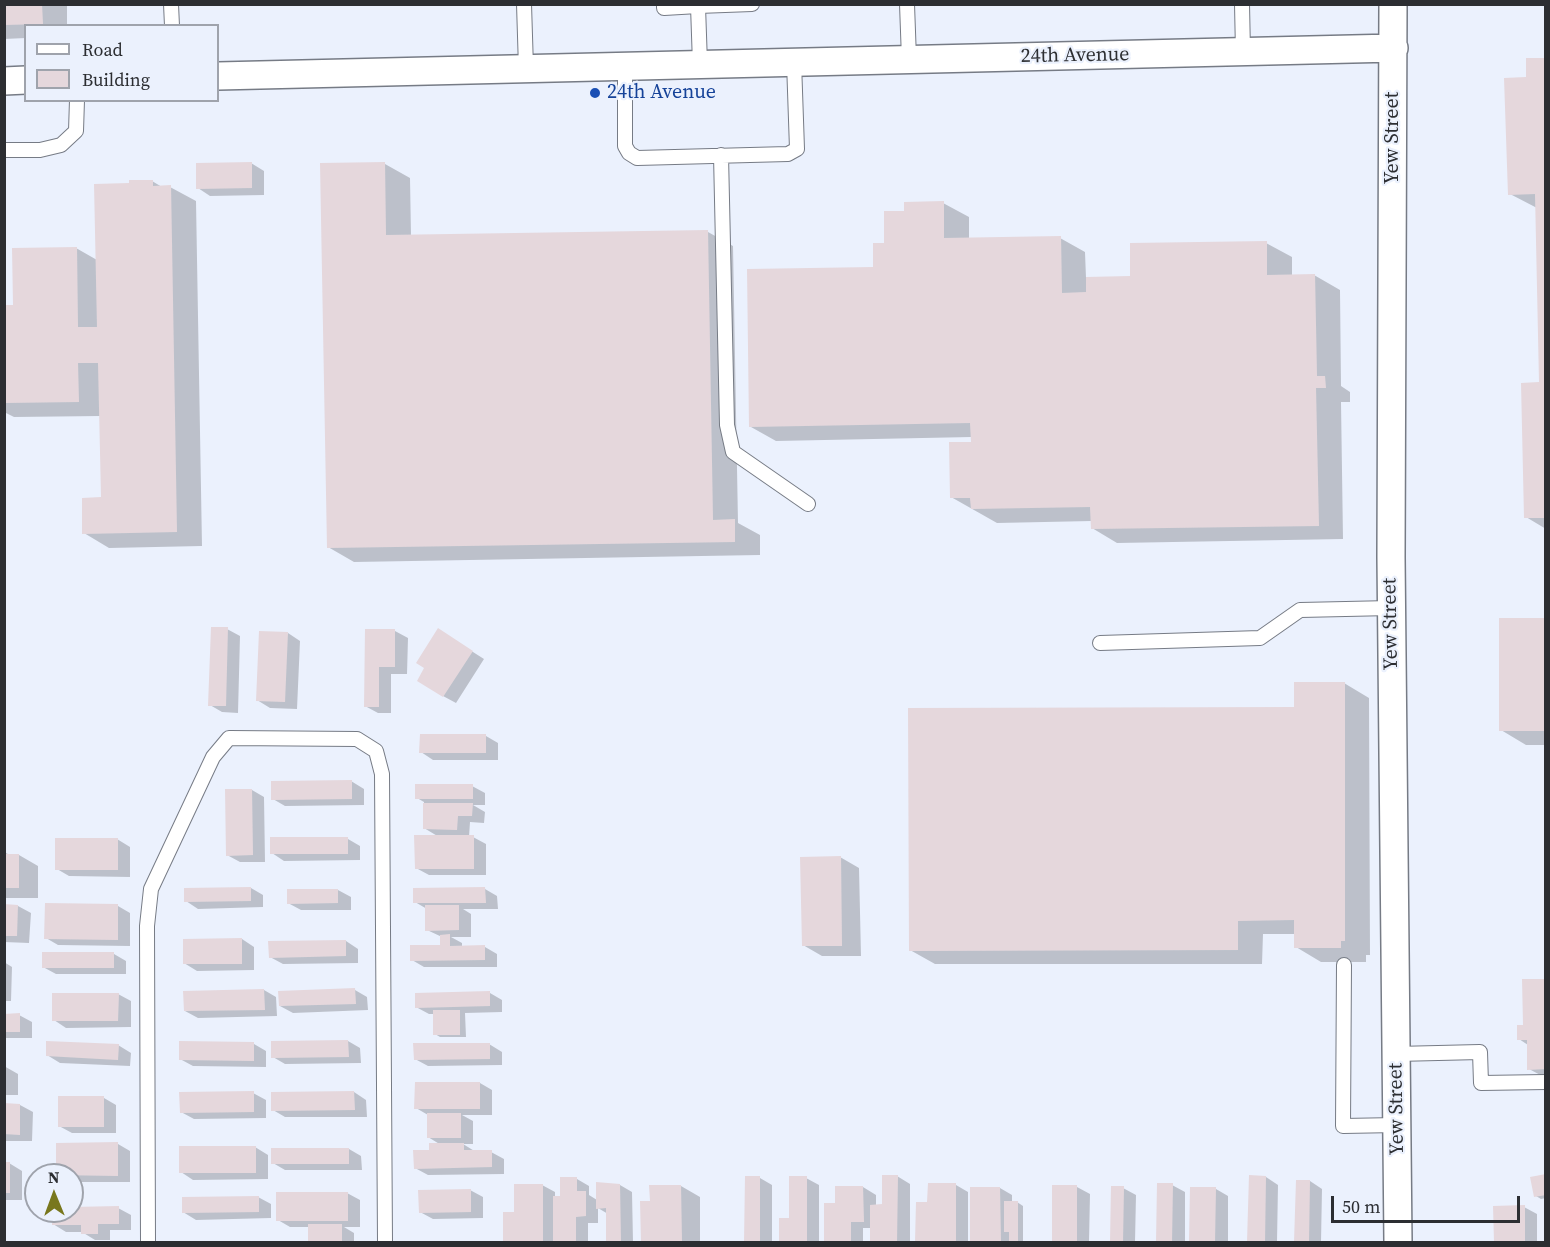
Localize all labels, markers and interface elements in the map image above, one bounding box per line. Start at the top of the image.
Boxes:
legend [24,24,219,102]
text: Road [82,37,123,62]
street label: 24th Avenue [1020,43,1130,69]
text: Building [82,67,150,92]
place label: 24th Avenue [607,81,716,105]
marker: 24th Avenue [588,86,602,100]
street label: Yew Street [1381,92,1405,184]
street label: Yew Street [1378,578,1404,670]
street label: Yew Street [1384,1063,1410,1155]
north arrow [24,1163,84,1223]
text: N [48,1166,60,1188]
scale bar [1334,1184,1523,1222]
text: 50 m [1342,1194,1380,1219]

